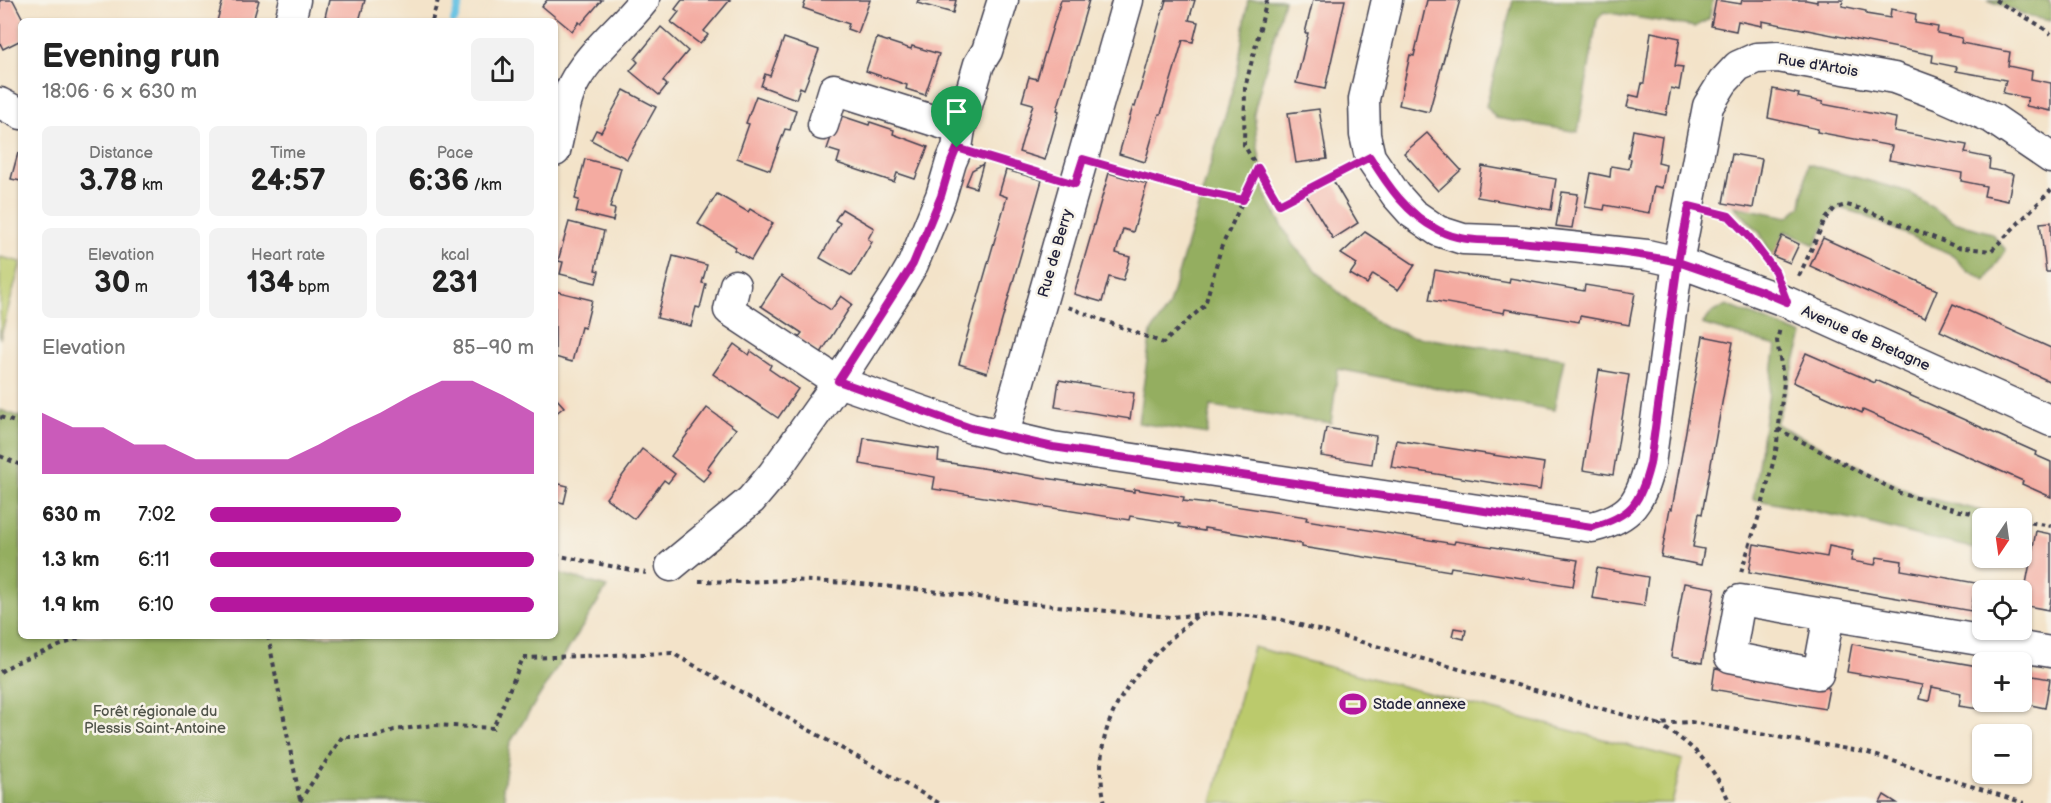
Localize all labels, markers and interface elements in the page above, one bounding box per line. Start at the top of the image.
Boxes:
text: Evening run [42,37,220,77]
button: share [471,38,534,101]
street label: Rue d'Artois [1776,50,1860,81]
text: 18:06 · 6 × 630 m [42,80,197,104]
pin [931,86,982,148]
icon: arrive [940,95,973,128]
text: Distance [89,144,153,163]
text: Time [270,144,306,163]
text: Pace [437,144,473,163]
text: 3.78 [79,163,138,199]
text: 24:57 [250,163,326,199]
text: 6:36 [408,163,469,199]
text: km [138,176,163,195]
text: /km [469,176,502,195]
street label: Rue de Berry [1034,207,1077,300]
text: Elevation [88,246,154,265]
text: Heart rate [251,246,325,265]
text: kcal [441,246,469,265]
text: 30 [94,265,130,301]
text: 134 [246,265,294,301]
text: 231 [431,265,479,301]
text: m [130,278,148,297]
text: bpm [294,278,330,297]
street label: Avenue de Bretagne [1798,302,1933,375]
text: Elevation [42,336,125,360]
text: 85–90 m [452,336,534,360]
text: 630 m [42,503,101,527]
text: 7:02 [138,503,175,527]
north arrow [1972,508,2032,568]
map controls [1972,508,2032,784]
text: 1.3 km [42,548,99,572]
text: 6:11 [138,548,170,572]
button: locate [1972,580,2032,640]
text: 1.9 km [42,593,99,617]
text: 6:10 [138,593,174,617]
button: + [1972,652,2032,712]
sports icon: Stade annexe [1338,689,1368,719]
place label: Stade annexe [1373,695,1466,714]
park label: Forêt régionale du Plessis Saint-Antoine [84,702,226,738]
button: − [1972,724,2032,784]

